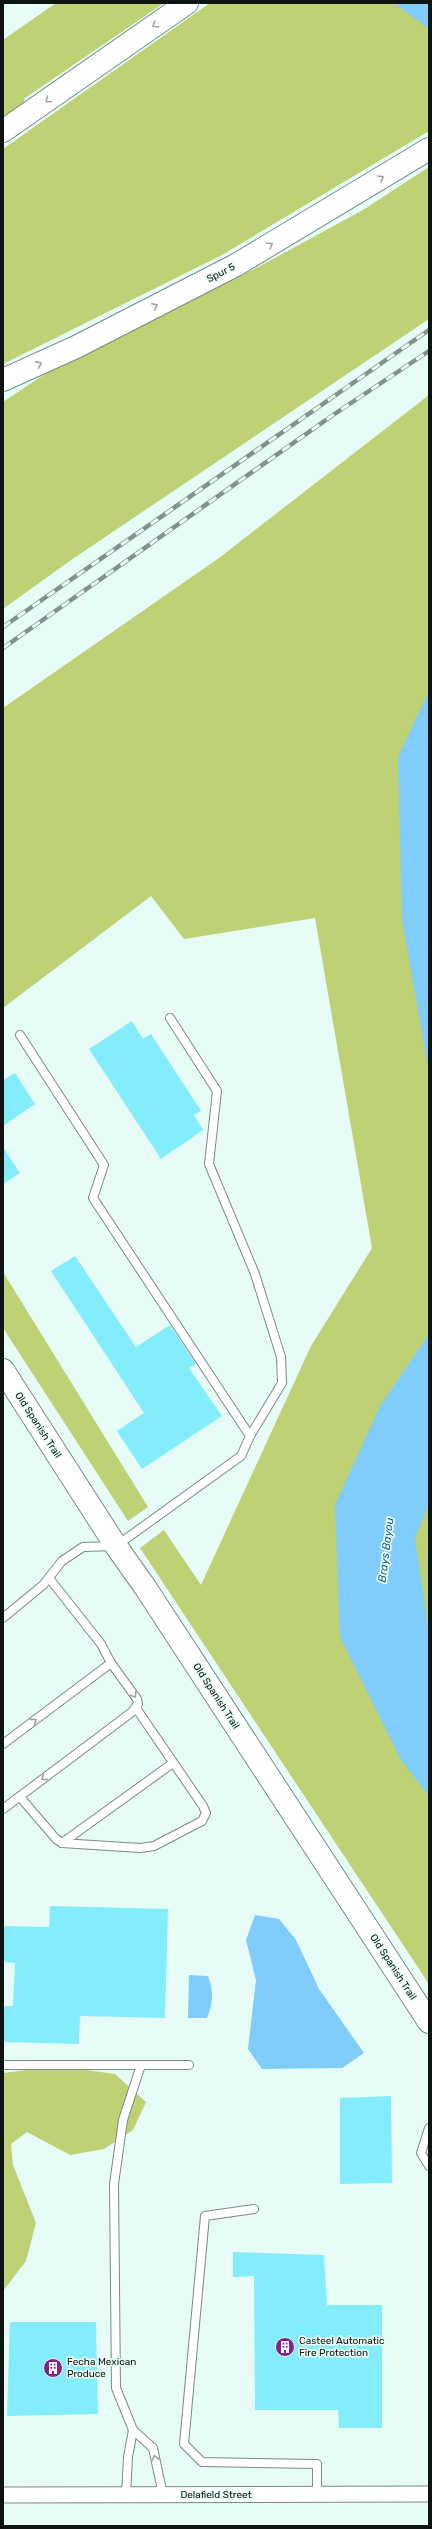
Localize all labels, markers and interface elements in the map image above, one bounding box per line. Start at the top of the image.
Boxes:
one-way arrow [152,20,159,27]
one-way arrow [45,95,52,103]
one-way arrow [377,175,384,182]
one-way arrow [266,242,273,250]
street label: Spur 5 [205,261,237,285]
one-way arrow [151,304,159,311]
one-way arrow [35,360,42,368]
street label: Old Spanish Trail [12,1390,64,1460]
water label: Brays Bayou [376,1517,396,1583]
street label: Old Spanish Trail [190,1661,242,1731]
one-way arrow [129,1691,136,1698]
one-way arrow [30,1718,37,1725]
one-way arrow [42,1773,49,1780]
street label: Old Spanish Trail [367,1932,419,2002]
place label: Casteel Automatic Fire Protection [299,2335,385,2359]
building icon: Casteel Automatic Fire Protection [274,2336,296,2358]
place label: Fecha Mexican Produce [67,2356,136,2380]
building icon: Fecha Mexican Produce [42,2357,64,2379]
one-way arrow [151,2455,159,2462]
street label: Delafield Street [180,2489,252,2501]

